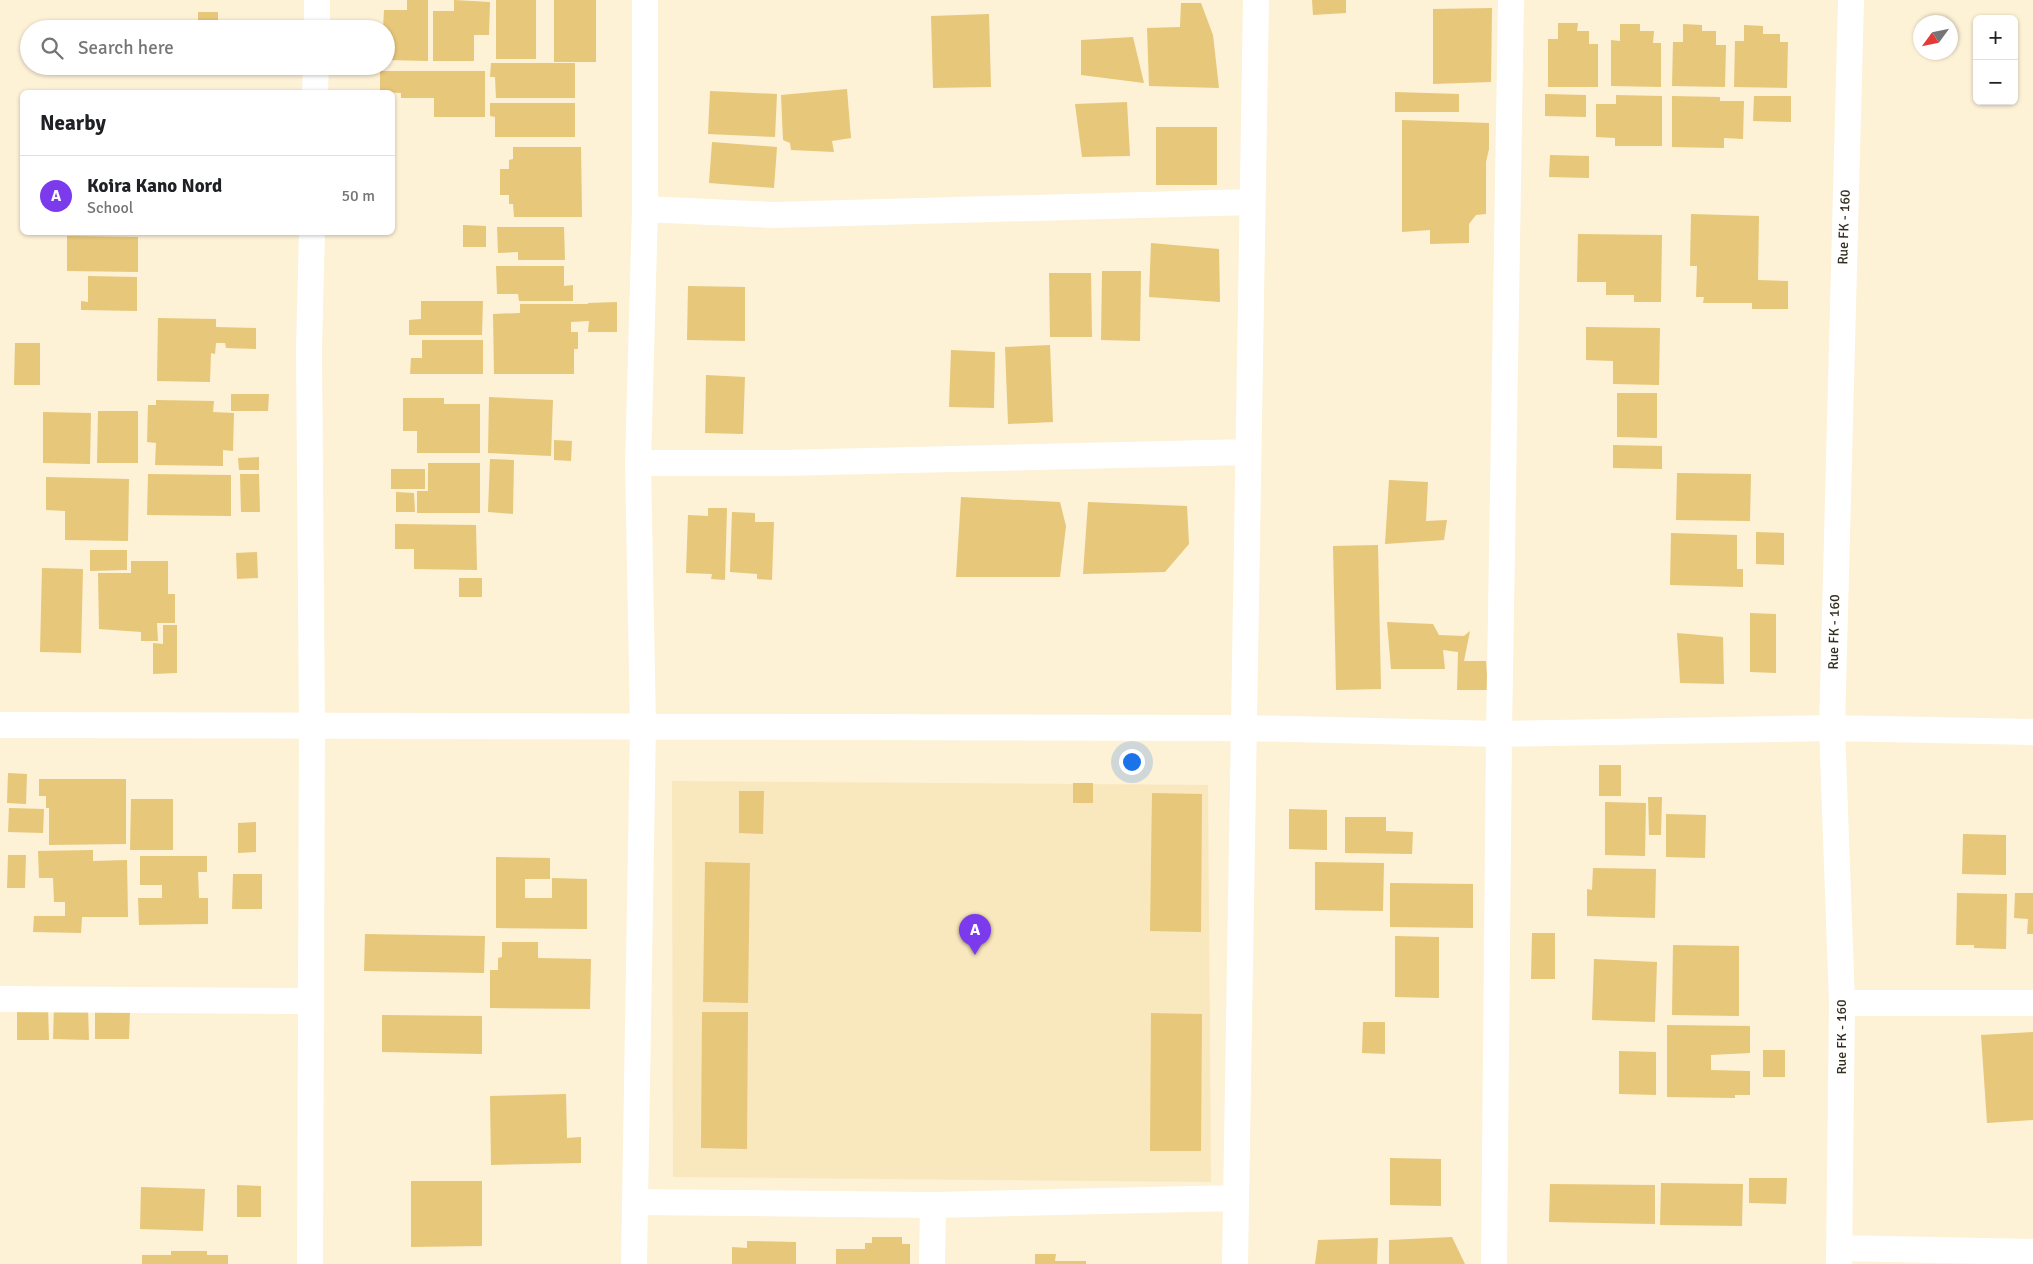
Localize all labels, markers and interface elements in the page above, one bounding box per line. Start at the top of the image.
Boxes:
north arrow [1913,15,1958,60]
map controls [1973,15,2018,105]
button: + [1973,15,2018,60]
search box [20,20,395,75]
icon: search [38,34,66,62]
text: Search here [78,36,174,60]
button: − [1973,60,2018,105]
text: Nearby [40,110,106,136]
text: Koira Kano Nord [87,174,222,198]
text: A [51,186,61,206]
text: 50 m [341,186,375,206]
street label: Rue FK - 160 [1834,189,1854,265]
text: School [87,198,133,218]
street label: Rue FK - 160 [1825,594,1843,670]
your location [1119,749,1145,775]
pin: A [959,914,991,955]
street label: Rue FK - 160 [1833,999,1850,1075]

